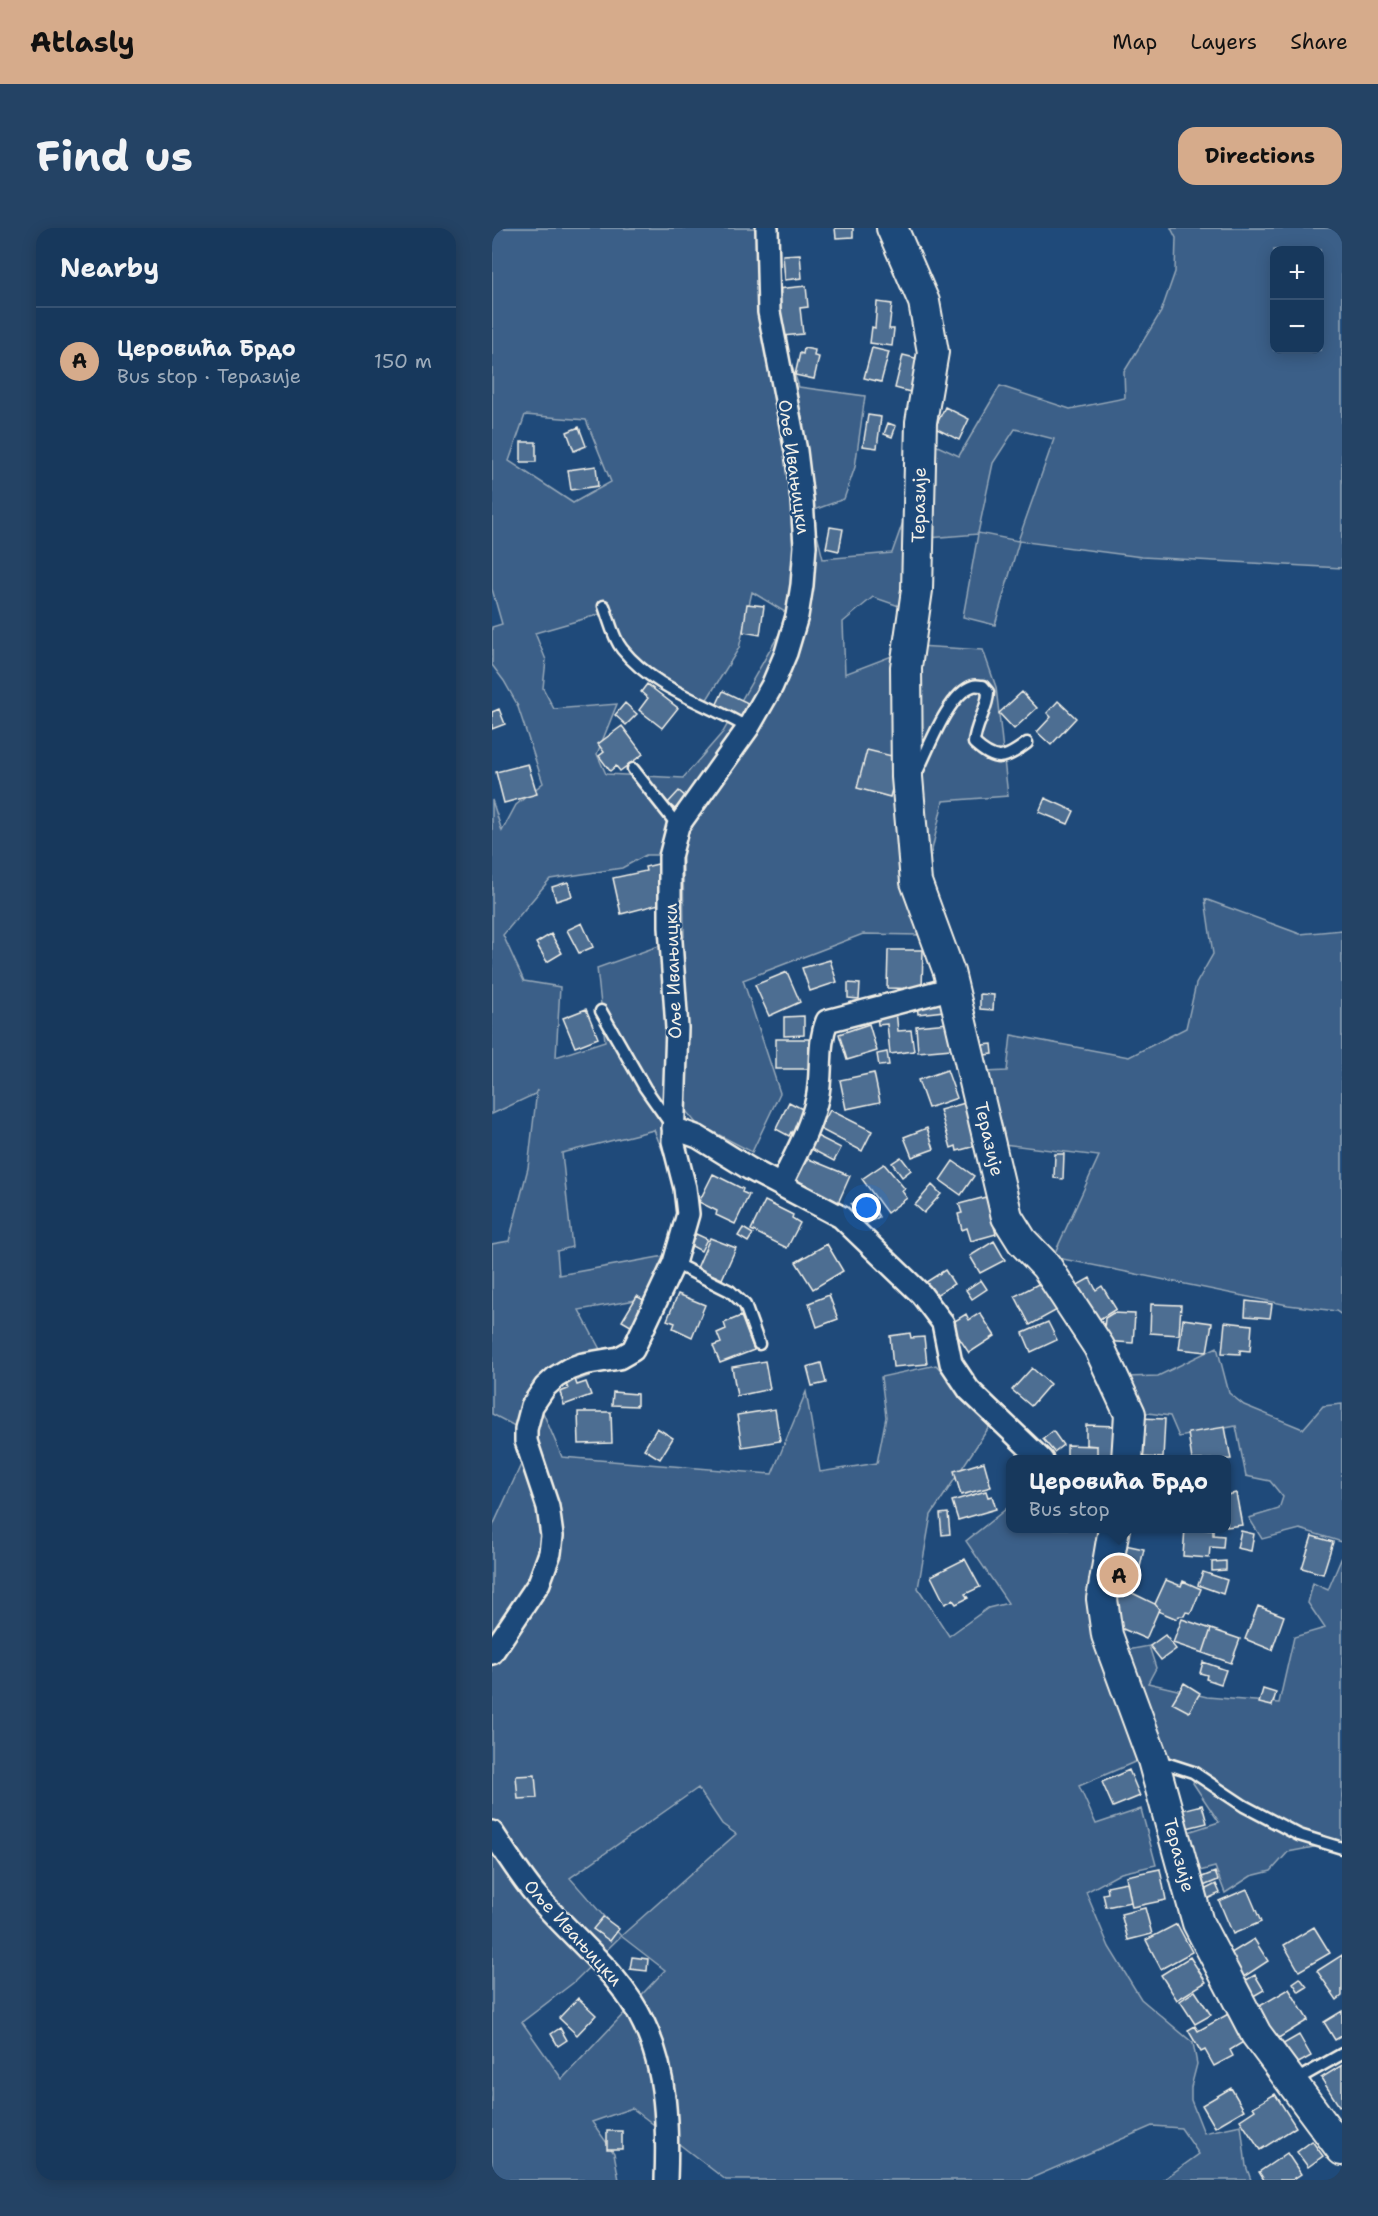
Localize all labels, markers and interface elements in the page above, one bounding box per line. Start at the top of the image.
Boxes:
text: Atlasly [30,23,135,61]
text: Map [1112,28,1157,56]
text: Layers [1190,28,1257,56]
text: Share [1290,28,1348,56]
button: Directions [1178,127,1342,185]
text: Find us [36,128,193,184]
map controls [1270,246,1324,354]
button: + [1270,246,1324,300]
text: Nearby [60,250,159,285]
button: − [1270,300,1324,354]
text: Церовића Брдо [117,334,296,363]
text: A [72,348,87,374]
text: 150 m [374,348,432,374]
text: Bus stop · Теразије [117,363,301,389]
street label: Оље Ивањицки [773,398,815,536]
street label: Теразије [906,467,932,543]
street label: Оље Ивањицки [659,902,687,1039]
street label: Теразије [969,1099,1009,1179]
your location [852,1193,881,1222]
popup [1006,1455,1231,1533]
text: Церовића Брдо [1029,1467,1208,1496]
text: Bus stop [1029,1496,1110,1522]
pin: A [1100,1552,1138,1598]
street label: Теразије [1158,1815,1200,1895]
street label: Оље Ивањицки [519,1874,628,1992]

